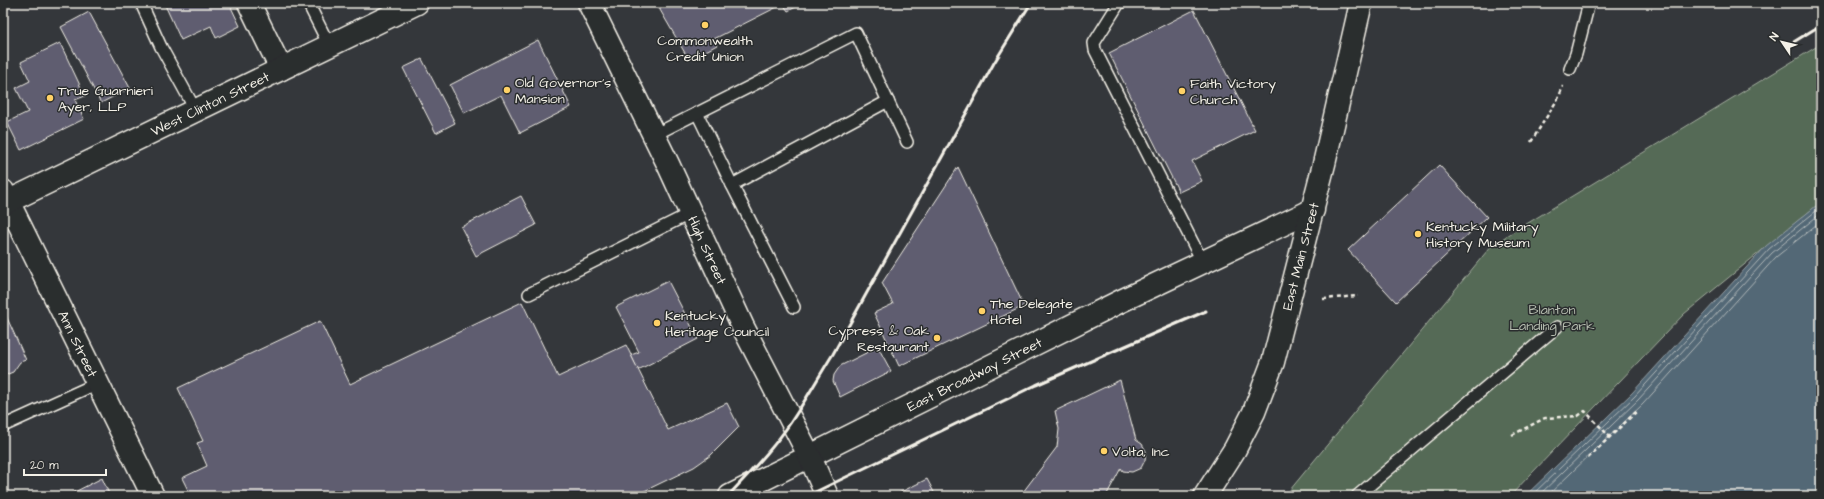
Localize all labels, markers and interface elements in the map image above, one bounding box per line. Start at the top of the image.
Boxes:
marker: Commonwealth Credit Union [700,20,710,30]
north arrow [1762,22,1802,62]
text: N [1766,29,1782,44]
place label: Commonwealth Credit Union [657,31,753,67]
street label: West Clinton Street [148,67,273,142]
place label: Old Governor's Mansion [515,73,611,109]
place label: Faith Victory Church [1190,74,1276,110]
place label: True Guarnieri Ayer, LLP [58,81,153,117]
marker: Old Governor's Mansion [502,85,512,95]
marker: Faith Victory Church [1177,86,1187,96]
marker: True Guarnieri Ayer, LLP [45,93,55,103]
street label: East Main Street [1278,200,1325,312]
street label: High Street [682,213,731,288]
place label: Kentucky Military History Museum [1426,217,1539,253]
marker: Kentucky Military History Museum [1413,229,1423,239]
place label: The Delegate Hotel [990,294,1073,330]
park label: Blanton Landing Park [1509,300,1595,336]
place label: Kentucky Heritage Council [665,306,769,342]
marker: The Delegate Hotel [977,306,987,316]
street label: Ann Street [52,307,102,381]
marker: Kentucky Heritage Council [652,318,662,328]
place label: Cypress & Oak Restaurant [829,321,929,357]
street label: East Broadway Street [904,333,1046,417]
marker: Cypress & Oak Restaurant [932,333,942,343]
place label: Volta, Inc [1112,442,1170,462]
marker: Volta, Inc [1099,446,1109,456]
scale bar [24,451,106,477]
text: 20 m [30,457,59,474]

